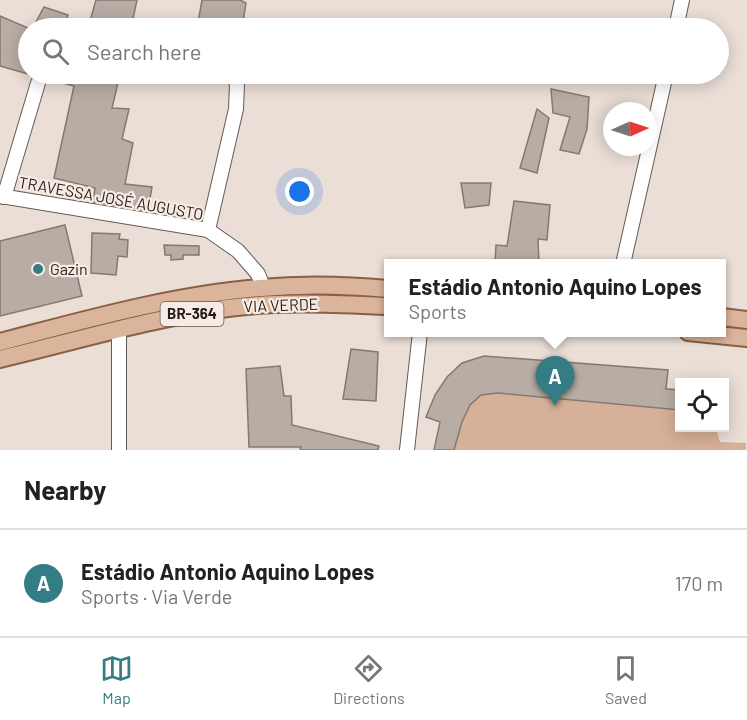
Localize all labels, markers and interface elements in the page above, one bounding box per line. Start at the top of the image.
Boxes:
search box [18,18,729,84]
icon: search [39,35,72,68]
text: Search here [87,38,201,64]
north arrow [603,102,657,156]
street label: TRAVESSA JOSÉ AUGUSTO [17,172,205,223]
your location [285,177,314,206]
place label: Gazin [50,259,88,278]
popup [384,259,726,337]
marker: Gazin [31,262,45,276]
text: Estádio Antonio Aquino Lopes [408,273,702,299]
street label: VIA VERDE [243,294,319,315]
text: Sports [408,299,466,323]
road number: BR-364 [160,302,224,326]
pin: A [536,356,574,406]
map controls [675,378,729,432]
button: locate [675,378,729,432]
text: Nearby [24,474,106,505]
text: Estádio Antonio Aquino Lopes [81,558,374,584]
text: A [37,571,50,595]
text: 170 m [675,571,723,595]
text: Sports · Via Verde [81,584,232,608]
tab: Map [100,652,133,707]
tab: Directions [333,652,405,707]
tab: Saved [605,652,647,707]

